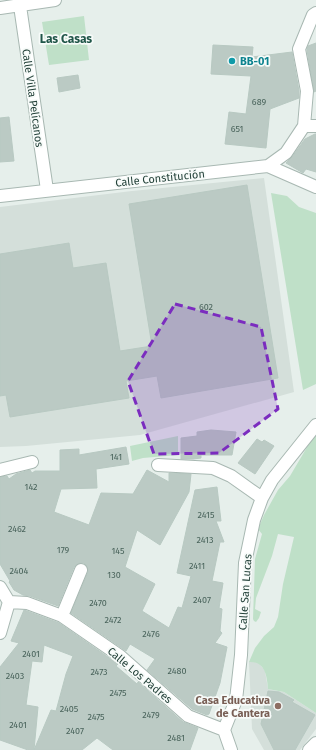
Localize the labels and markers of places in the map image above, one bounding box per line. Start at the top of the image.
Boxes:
place label: BB-01 [240,55,269,68]
marker: BB-01 [227,56,237,66]
place label: Casa Educativa de Cantera [196,694,270,720]
marker: Casa Educativa de Cantera [273,701,283,711]

